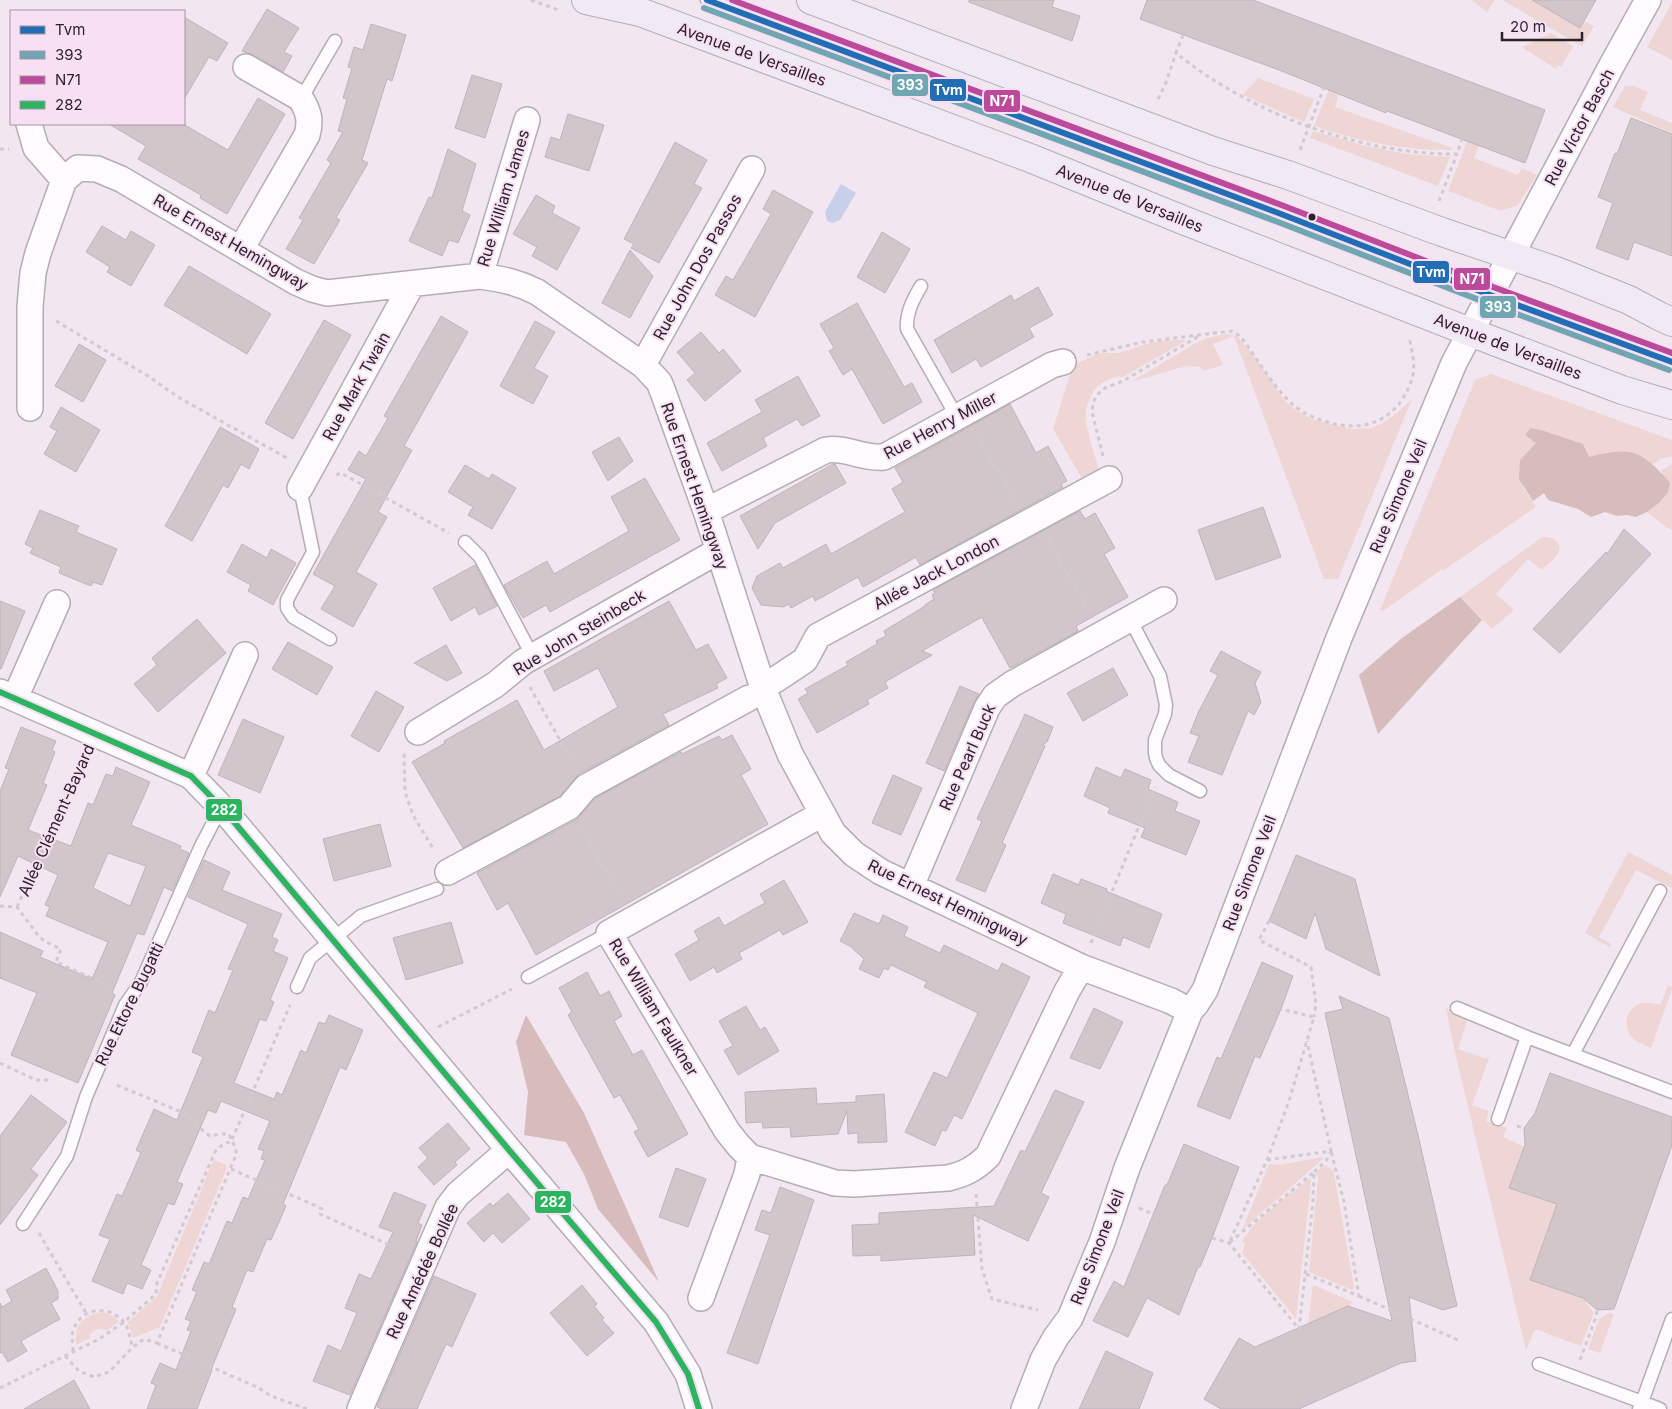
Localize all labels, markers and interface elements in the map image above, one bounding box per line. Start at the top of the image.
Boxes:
legend [10,10,185,125]
scale bar [1502,10,1582,42]
text: 20 m [1510,17,1546,36]
street label: Avenue de Versailles [675,18,829,90]
text: Tvm [55,20,85,39]
text: 393 [55,45,83,64]
street label: Rue Victor Basch [1540,65,1618,189]
text: N71 [55,70,81,89]
line badge: 393 [891,73,929,97]
text: 393 [896,76,924,93]
line badge: Tvm [929,78,967,102]
text: Tvm [933,81,963,98]
line badge: N71 [983,89,1021,113]
text: N71 [990,92,1014,109]
text: 282 [55,95,83,114]
street label: Rue William James [473,127,533,269]
street label: Avenue de Versailles [1054,159,1206,237]
street label: Rue Ernest Hemingway [150,189,312,295]
street label: Rue John Dos Passos [649,190,745,344]
unlabelled marker [1307,212,1317,222]
line badge: Tvm [1412,260,1450,284]
text: Tvm [1416,263,1446,280]
line badge: N71 [1453,267,1491,291]
text: N71 [1460,270,1484,287]
line badge: 393 [1479,295,1517,319]
text: 393 [1484,298,1512,315]
street label: Avenue de Versailles [1431,309,1585,383]
street label: Rue Mark Twain [318,328,394,444]
street label: Rue Henry Miller [880,387,1000,463]
street label: Rue Ernest Hemingway [657,400,733,572]
street label: Rue Simone Veil [1365,436,1431,556]
street label: Allée Jack London [870,530,1002,614]
street label: Rue John Steinbeck [509,584,649,679]
street label: Rue Pearl Buck [935,700,1000,813]
street label: Allée Clément-Bayard [13,741,99,899]
line badge: 282 [205,798,243,822]
text: 282 [211,801,238,818]
street label: Rue Simone Veil [1218,813,1280,933]
street label: Rue Ernest Hemingway [865,855,1031,949]
street label: Rue William Faulkner [605,934,703,1080]
street label: Rue Ettore Bugatti [90,939,168,1069]
street label: Rue Simone Veil [1066,1187,1128,1307]
line badge: 282 [534,1190,572,1214]
text: 282 [540,1193,567,1210]
street label: Rue Amédée Bollée [382,1200,462,1342]

